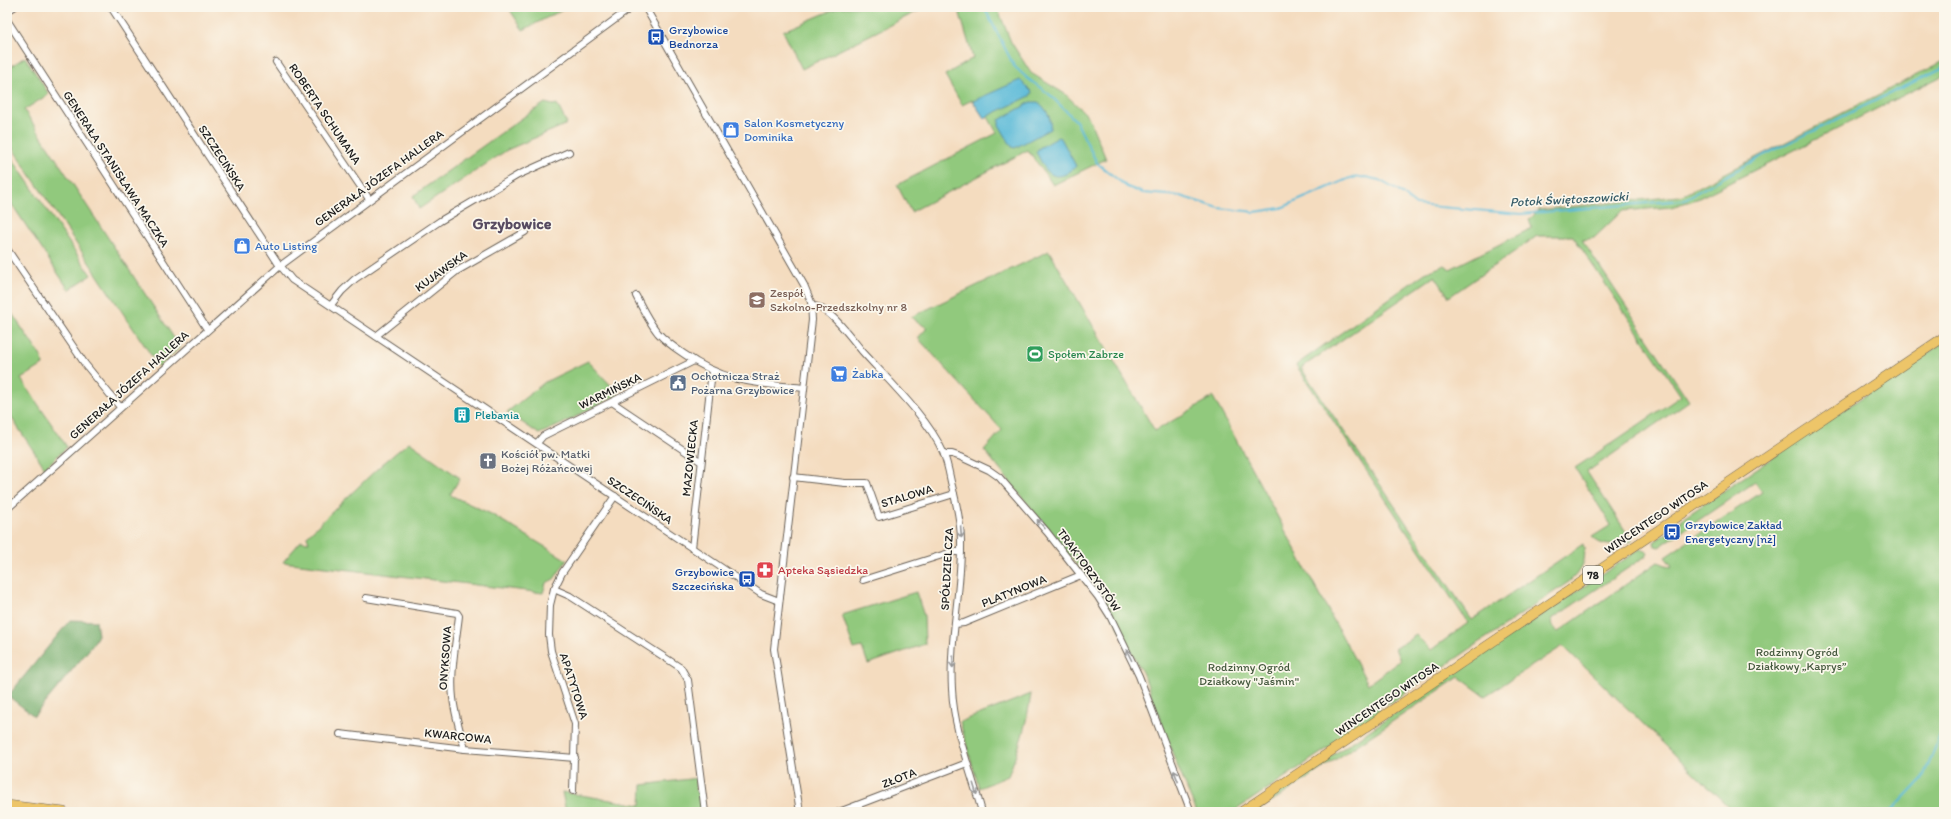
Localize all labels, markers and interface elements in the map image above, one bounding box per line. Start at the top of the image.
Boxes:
place label: Grzybowice Bednorza [669,23,728,51]
bus stop icon: Grzybowice Bednorza [646,27,666,47]
street label: ROBERTA SCHUMANA [286,61,364,167]
street label: GENERAŁA STANISŁAWA MACZKA [60,88,172,250]
place label: Salon Kosmetyczny Dominika [744,116,844,144]
shop icon: Salon Kosmetyczny Dominika [721,120,741,140]
street label: SZCZECIŃSKA [195,122,249,194]
street label: GENERAŁA JÓZEFA HALLERA [312,126,446,229]
water label: Potok Świętoszowicki [1509,188,1630,210]
district label: Grzybowice [473,214,552,234]
shop icon: Auto Listing [232,236,252,256]
place label: Auto Listing [255,239,318,253]
street label: KUJAWSKA [412,247,470,295]
place label: Zespół Szkolno-Przedszkolny nr 8 [770,286,908,314]
school or university icon: Zespół Szkolno-Przedszkolny nr 8 [747,290,767,310]
street label: GENERAŁA JÓZEFA HALLERA [66,327,192,442]
sports icon: Społem Zabrze [1025,344,1045,364]
place label: Społem Zabrze [1048,347,1124,361]
supermarket icon: Żabka [829,364,849,384]
place label: Żabka [852,367,883,381]
place label: Ochotnicza Straż Pożarna Grzybowice [691,369,794,397]
street label: WARMIŃSKA [576,370,644,412]
public building icon: Ochotnicza Straż Pożarna Grzybowice [668,373,688,393]
building icon: Plebania [452,405,472,425]
place label: Plebania [475,408,520,422]
street label: MAZOWIECKA [679,419,701,497]
place label: Kościół pw. Matki Bożej Różańcowej [501,447,592,475]
church icon: Kościół pw. Matki Bożej Różańcowej [478,451,498,471]
street label: SZCZECIŃSKA [605,473,676,527]
street label: WINCENTEGO WITOSA [1602,477,1711,557]
street label: STALOWA [879,481,935,511]
place label: Grzybowice Zakład Energetyczny [nż] [1685,518,1783,546]
one-way arrow [1037,519,1046,530]
bus stop icon: Grzybowice Zakład Energetyczny [nż] [1662,522,1682,542]
one-way arrow [957,525,964,538]
street label: TRAKTORZYSTÓW [1054,526,1124,614]
street label: SPÓŁDZIELCZA [938,527,956,611]
pharmacy icon: Apteka Sąsiedzka [755,560,775,580]
place label: Apteka Sąsiedzka [778,563,868,577]
place label: Grzybowice Szczecińska [672,565,735,593]
road number: 78 [1583,566,1603,584]
bus stop icon: Grzybowice Szczecińska [737,569,757,589]
street label: PLATYNOWA [979,571,1049,610]
street label: ONYKSOWA [436,625,454,691]
park label: Rodzinny Ogród Działkowy „Kaprys” [1747,645,1847,673]
one-way arrow [1125,649,1133,661]
street label: APATYTOWA [557,651,591,721]
one-way arrow [949,655,956,668]
street label: WINCENTEGO WITOSA [1333,659,1442,739]
park label: Rodzinny Ogród Działkowy "Jaśmin" [1199,660,1299,688]
street label: KWARCOWA [424,726,493,747]
street label: ZŁOTA [880,765,919,791]
one-way arrow [1172,770,1180,782]
one-way arrow [972,782,979,795]

